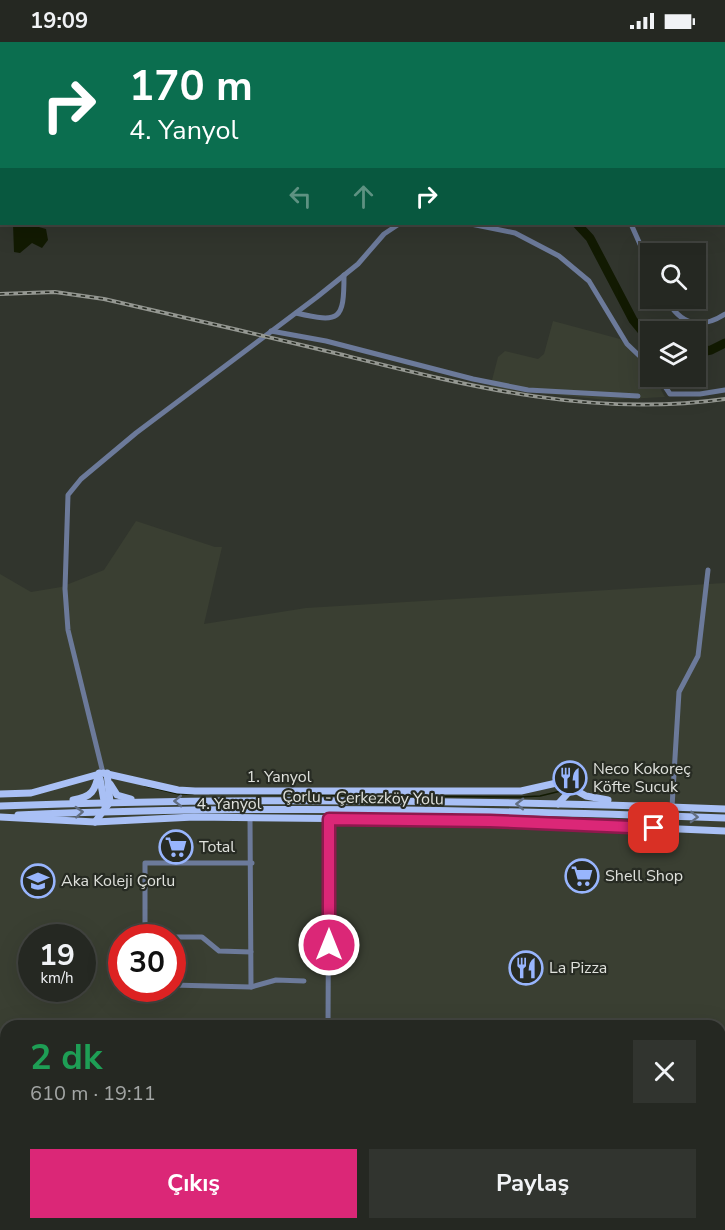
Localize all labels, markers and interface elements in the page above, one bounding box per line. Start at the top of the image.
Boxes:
text: 19:09 [30,6,88,36]
text: 170 m [129,58,253,115]
icon: right [30,66,108,144]
text: 4. Yanyol [129,112,239,149]
icon: left [284,180,317,213]
icon: ahead [347,180,380,213]
icon: right [410,180,443,213]
map controls [640,243,706,387]
button: search [640,243,706,309]
button: layers [640,321,706,387]
place label: Neco Kokoreç Köfte Sucuk [593,758,691,798]
restaurant icon: Neco Kokoreç Köfte Sucuk [552,760,588,796]
street label: 1. Yanyol [247,766,312,788]
street label: Çorlu - Çerkezköy Yolu [282,786,444,810]
street label: 4. Yanyol [197,793,262,815]
one-way arrow [173,795,182,807]
one-way arrow [515,798,524,810]
pin [628,802,679,853]
one-way arrow [75,806,84,819]
one-way arrow [690,810,699,823]
icon: arrive [637,811,670,844]
supermarket icon: Total [158,829,194,865]
place label: Total [199,836,235,858]
supermarket icon: Shell Shop [564,858,600,894]
school or university icon: Aka Koleji Çorlu [20,863,56,899]
place label: Shell Shop [605,865,683,887]
place label: Aka Koleji Çorlu [61,870,175,892]
position arrow [297,913,361,977]
speed limit sign: 30 [108,924,186,1002]
text: 19 [39,935,75,976]
restaurant icon: La Pizza [508,950,544,986]
place label: La Pizza [549,957,607,979]
text: km/h [40,968,74,988]
text: 2 dk [30,1033,102,1082]
button: close [633,1040,696,1103]
text: 610 m · 19:11 [30,1080,156,1107]
button: Çıkış [30,1149,357,1218]
button: Paylaş [369,1149,696,1218]

